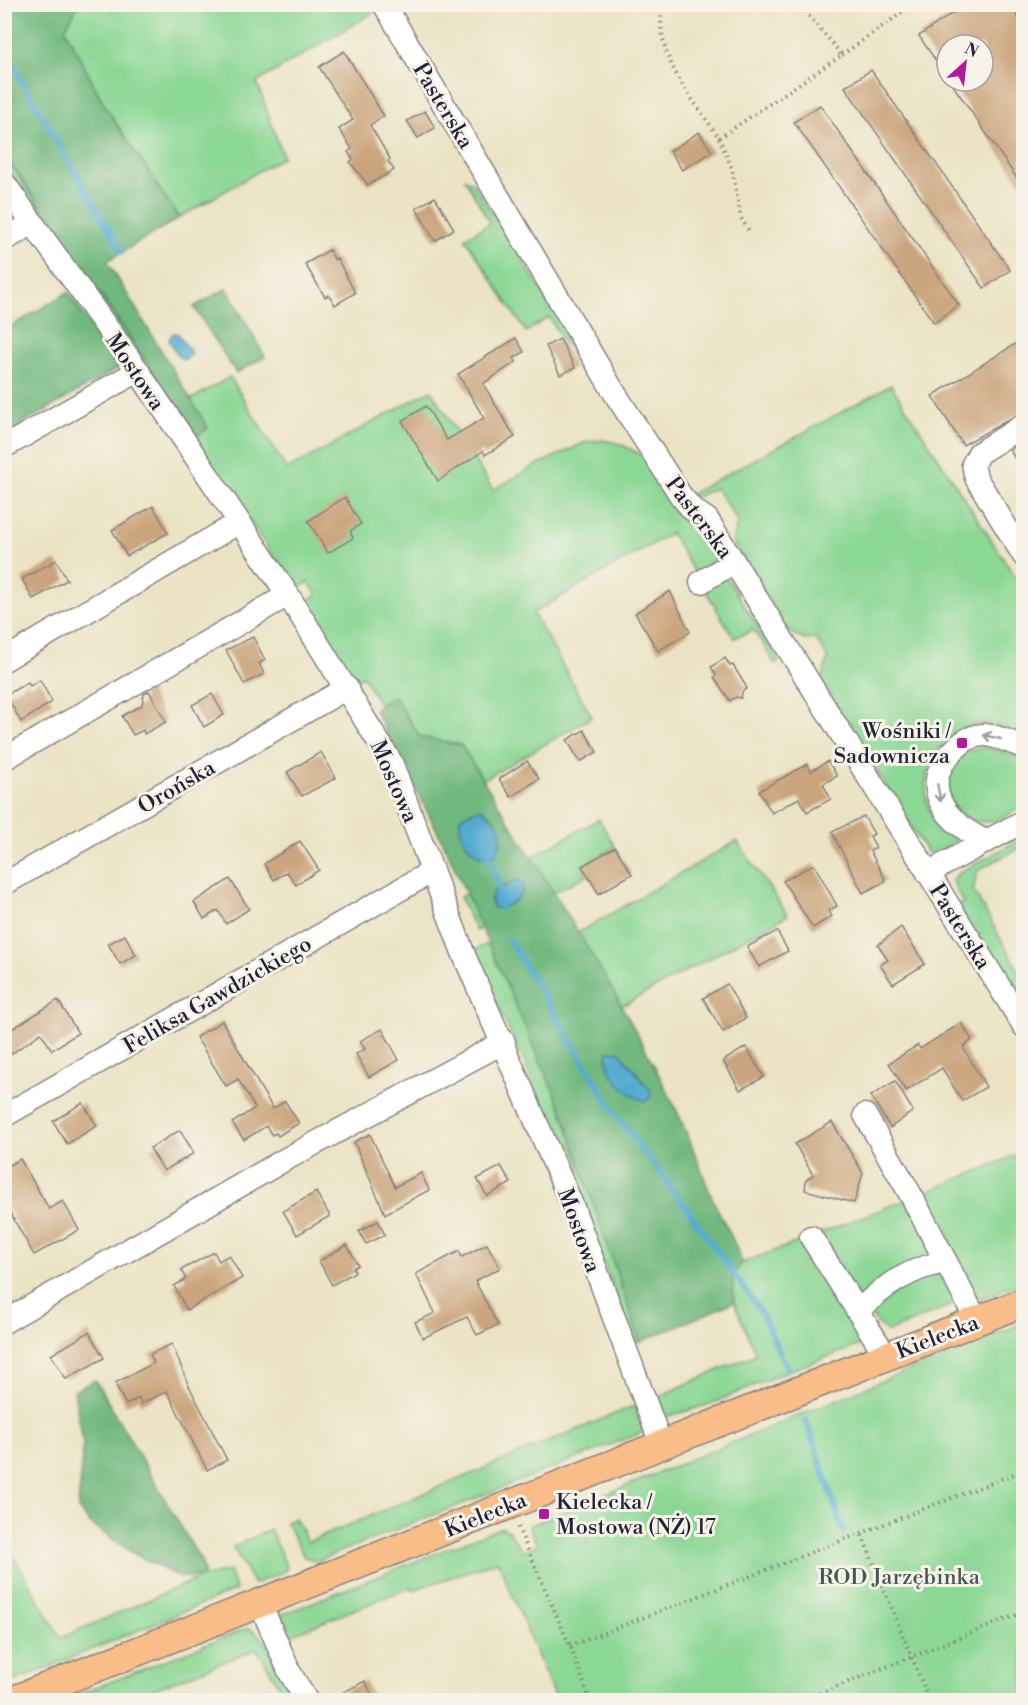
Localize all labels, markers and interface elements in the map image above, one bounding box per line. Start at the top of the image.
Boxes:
north arrow [935,33,995,93]
text: N [961,39,982,62]
street label: Pasterska [406,58,479,155]
street label: Mostowa [99,328,171,416]
street label: Pasterska [659,471,739,565]
place label: Wośniki / Sadownicza [833,718,952,770]
one-way arrow [983,731,1003,742]
street label: Mostowa [363,736,424,828]
marker: Wośniki / Sadownicza [955,736,969,750]
street label: Orońska [133,754,221,820]
one-way arrow [934,783,945,802]
street label: Pasterska [923,879,997,975]
street label: Feliksa Gawdzickiego [119,930,317,1060]
street label: Mostowa [551,1185,607,1277]
street label: Kielecka [892,1309,984,1365]
street label: Kielecka [440,1486,532,1544]
place label: Kielecka / Mostowa (NŻ) 17 [556,1489,716,1541]
marker: Kielecka / Mostowa (NŻ) 17 [537,1507,551,1521]
park label: ROD Jarzębinka [818,1564,981,1591]

